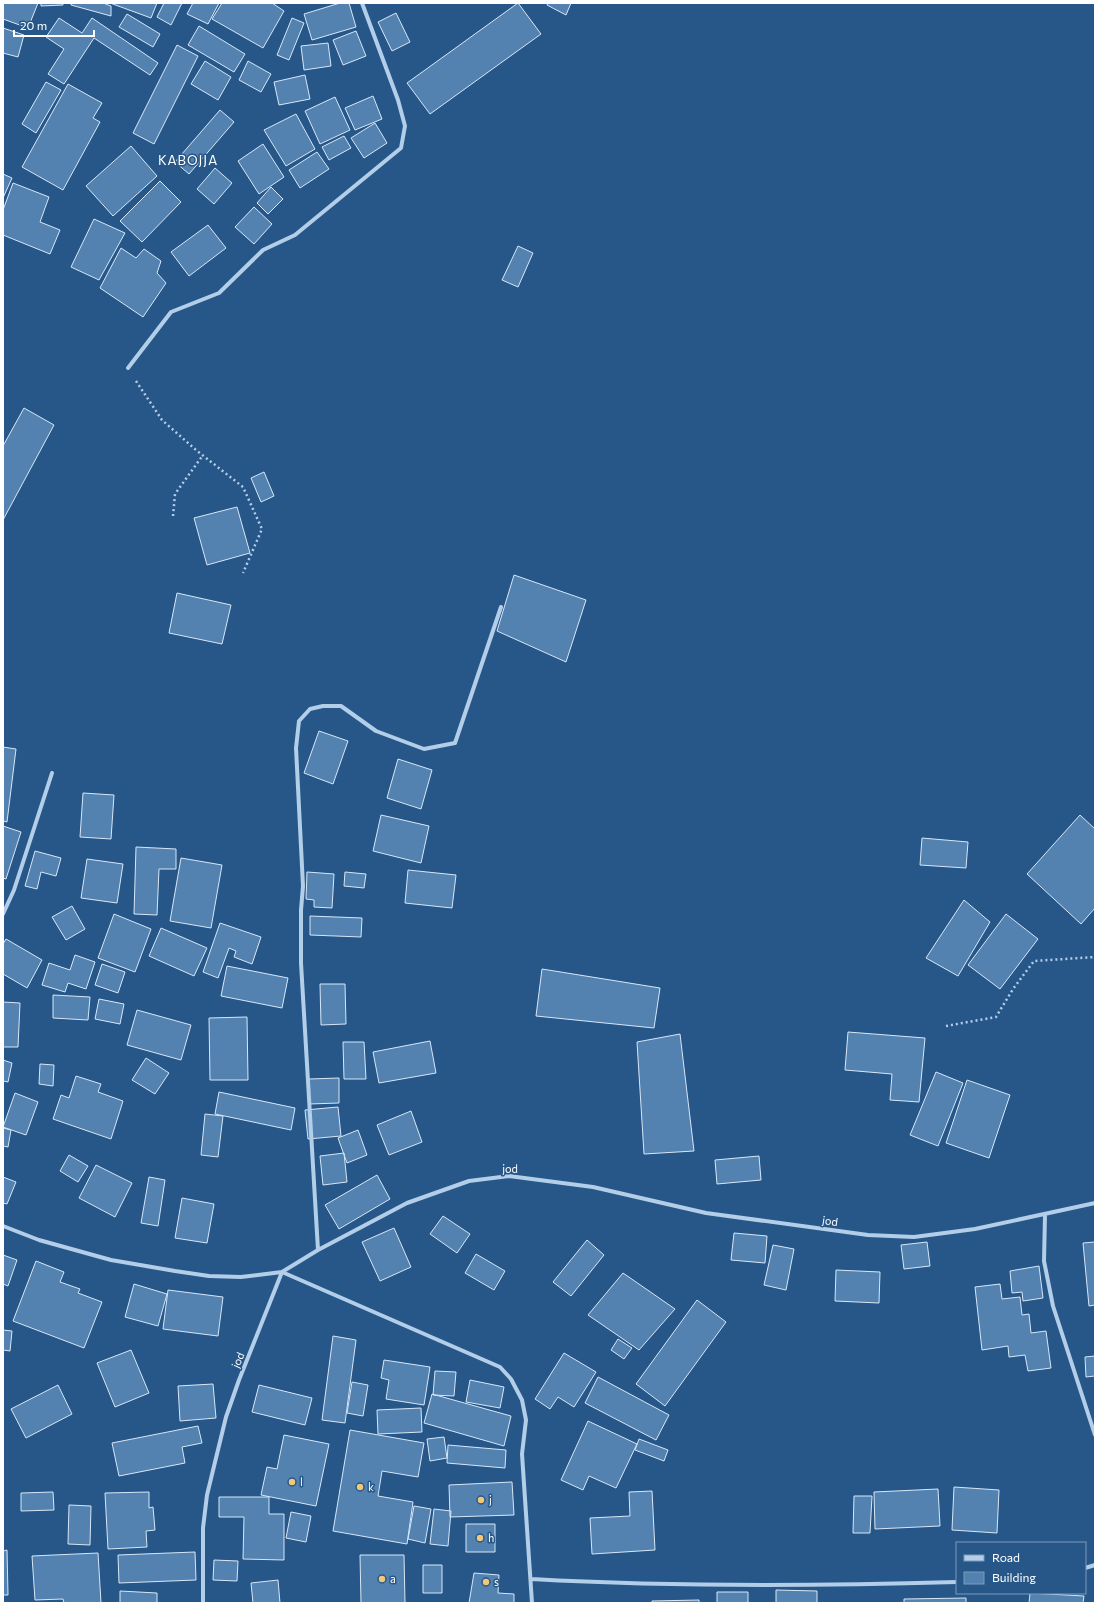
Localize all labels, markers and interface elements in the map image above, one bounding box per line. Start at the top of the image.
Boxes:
scale bar [14,12,94,38]
text: 20 m [20,18,47,32]
district label: KABOJJA [158,152,218,168]
street label: jod [502,1162,518,1175]
street label: jod [821,1213,839,1228]
street label: jod [228,1350,247,1370]
place label: l [300,1475,303,1488]
marker: l [287,1477,297,1487]
place label: k [368,1480,374,1493]
marker: k [355,1482,365,1492]
place label: j [489,1493,492,1506]
marker: j [476,1495,486,1505]
place label: h [488,1531,494,1544]
marker: h [475,1533,485,1543]
legend [956,1542,1086,1594]
text: Road [992,1550,1020,1564]
text: Building [992,1570,1036,1584]
place label: a [390,1572,396,1585]
marker: a [377,1574,387,1584]
place label: s [494,1575,499,1588]
marker: s [481,1577,491,1587]

